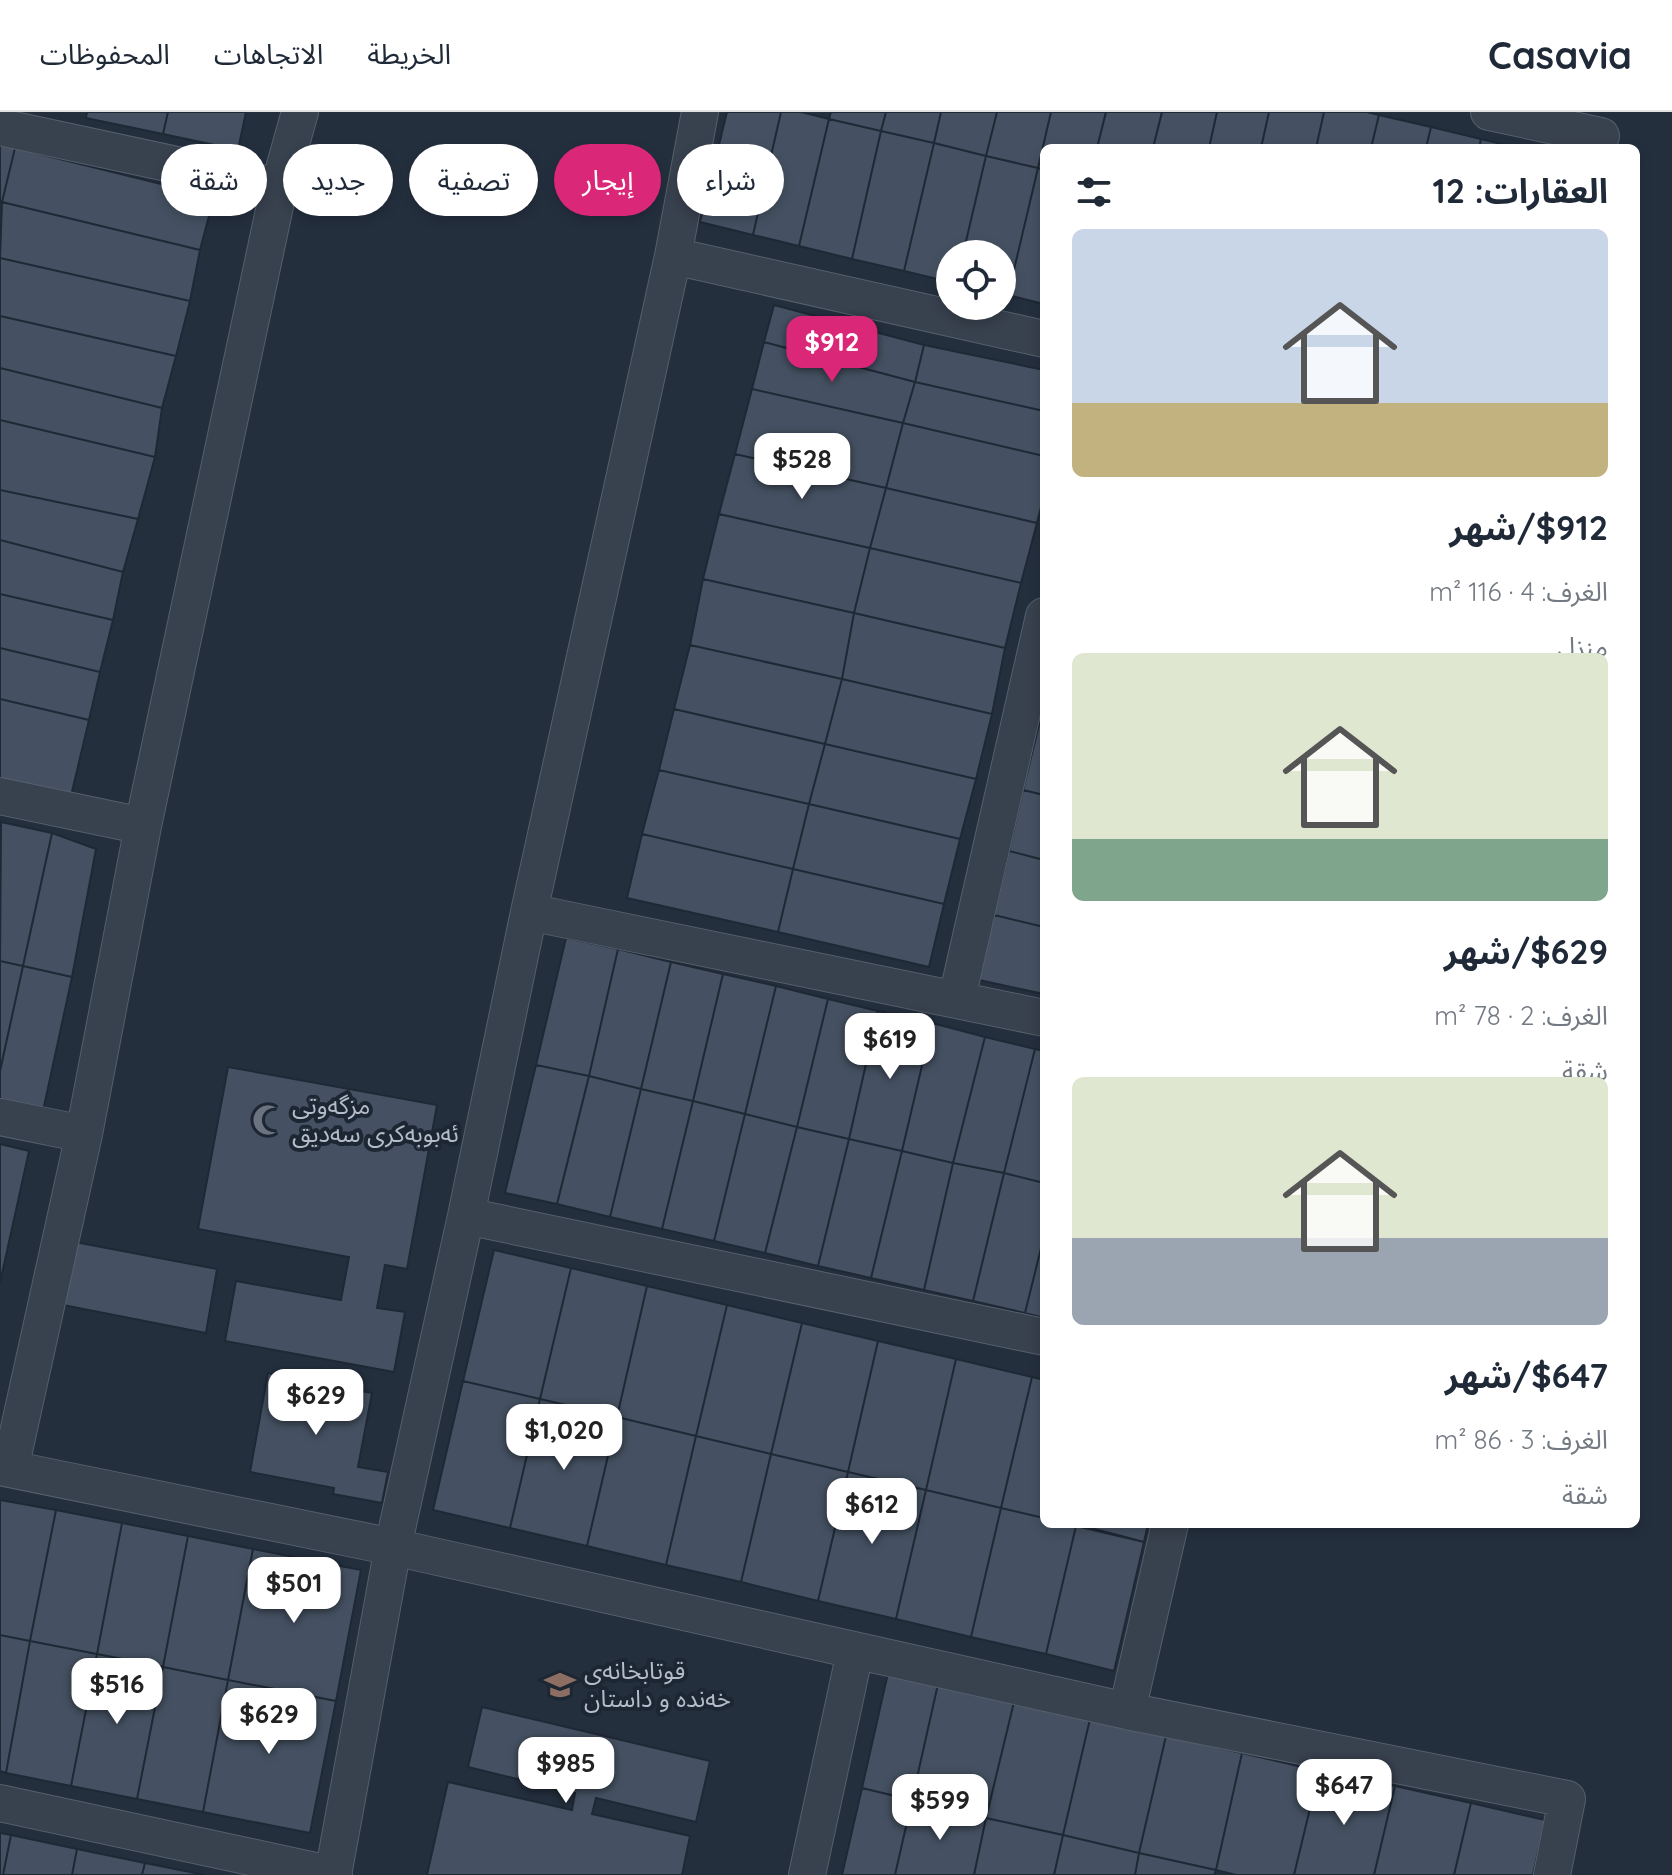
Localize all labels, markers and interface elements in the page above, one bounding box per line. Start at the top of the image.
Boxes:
text: Casavia [1488,31,1632,79]
text: المحفوظات [40,36,170,71]
text: الاتجاهات [214,36,323,71]
text: الخريطة [367,36,451,71]
chip: شقة [161,144,267,216]
chip: جديد [283,144,393,216]
chip: تصفية [409,144,538,216]
chip: إيجار [554,144,661,216]
chip: شراء [677,144,784,216]
text: العقارات: 12 [1433,169,1608,212]
icon: filters [1072,170,1116,214]
map controls [936,240,1016,320]
button: locate [936,240,1016,320]
icon: home [1268,281,1412,425]
pin: $912 [785,316,879,384]
text: $912 [804,325,860,358]
pin: $528 [755,433,849,501]
text: $528 [772,442,832,475]
text: $912/شهر [1449,506,1608,549]
text: الغرف: 4 · 116 m² [1429,575,1608,608]
text: منزل [1557,630,1608,663]
icon: home [1268,705,1412,849]
text: $629/شهر [1444,930,1608,973]
text: الغرف: 2 · 78 m² [1434,999,1608,1032]
pin: $619 [843,1013,937,1081]
text: $619 [863,1022,917,1055]
text: شقة [1562,1054,1608,1087]
place label: مزگەوتی ئەبوبەکری سەدیق [292,1090,459,1149]
mosque icon: مزگەوتی ئەبوبەکری سەدیق [251,1103,285,1137]
icon: home [1268,1129,1412,1273]
text: $647/شهر [1445,1354,1608,1397]
pin: $629 [269,1369,363,1437]
text: $629 [286,1378,346,1411]
pin: $1,020 [499,1404,629,1472]
text: $1,020 [524,1413,604,1446]
text: الغرف: 3 · 86 m² [1434,1423,1608,1456]
pin: $612 [825,1478,919,1546]
text: شقة [1562,1478,1608,1511]
text: $612 [845,1487,899,1520]
pin: $501 [247,1557,341,1625]
text: $501 [266,1566,322,1599]
place label: قوتابخانەی خەندە و داستان [584,1655,731,1713]
pin: $516 [70,1658,164,1726]
text: $516 [90,1667,145,1700]
school or university icon: قوتابخانەی خەندە و داستان [543,1668,577,1702]
pin: $629 [222,1688,316,1756]
text: $629 [239,1697,299,1730]
pin: $985 [519,1737,613,1805]
text: $985 [536,1746,596,1779]
pin: $647 [1297,1759,1391,1827]
text: $647 [1315,1768,1373,1801]
pin: $599 [893,1774,987,1842]
text: $599 [910,1783,970,1816]

